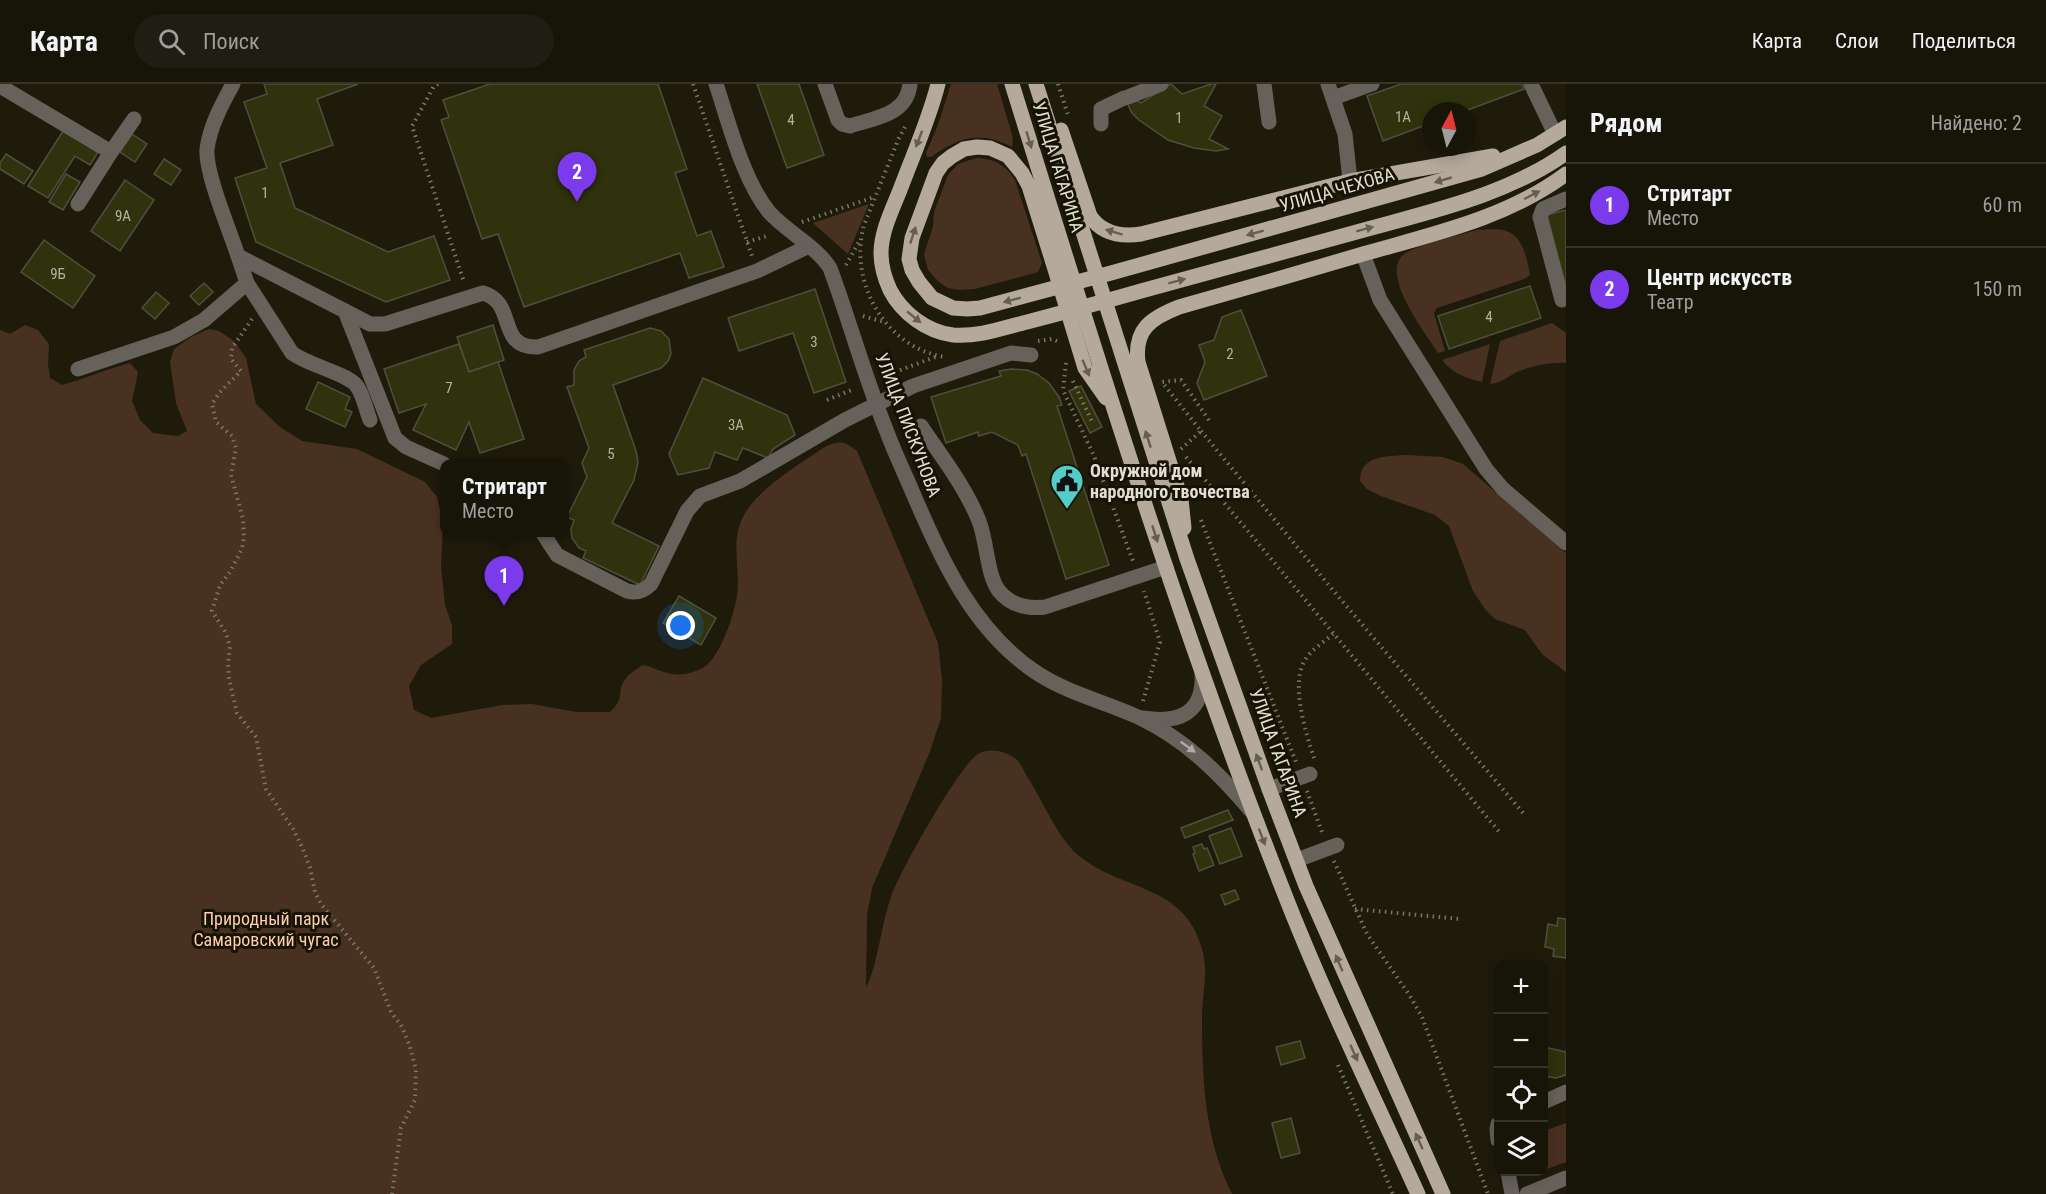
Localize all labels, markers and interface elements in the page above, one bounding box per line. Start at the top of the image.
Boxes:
search box [134,14,554,68]
text: Карта [30,25,98,58]
icon: search [155,25,188,58]
text: Поиск [203,29,260,54]
text: Карта [1752,29,1802,53]
text: Слои [1835,29,1879,53]
text: Поделиться [1912,29,2016,53]
street label: УЛИЦА ГАГАРИНА [1029,99,1089,235]
north arrow [1422,102,1476,156]
house number: 1А [1395,108,1411,126]
text: Рядом [1590,108,1662,138]
house number: 1 [1175,109,1183,127]
house number: 4 [787,111,795,129]
text: Найдено: 2 [1930,111,2022,135]
one-way arrow [914,131,924,149]
one-way arrow [1025,131,1034,149]
pin: 2 [558,152,596,202]
street label: УЛИЦА ЧЕХОВА [1277,163,1397,216]
one-way arrow [1434,176,1452,186]
text: Стритарт [1647,181,1732,206]
house number: 1 [261,184,269,202]
one-way arrow [1524,190,1541,200]
text: 1 [1604,193,1615,217]
text: 60 m [1983,193,2022,217]
text: Место [1647,206,1699,230]
house number: 9А [115,207,131,225]
one-way arrow [1355,224,1374,234]
one-way arrow [909,226,919,244]
one-way arrow [1105,227,1123,236]
one-way arrow [1246,229,1264,238]
house number: 9Б [50,265,66,283]
text: Центр искусств [1647,265,1792,290]
one-way arrow [1167,276,1186,286]
text: 2 [1604,277,1615,301]
text: 150 m [1973,277,2022,301]
text: Театр [1647,290,1694,314]
one-way arrow [1002,295,1021,305]
house number: 4 [1485,308,1493,326]
one-way arrow [906,310,921,323]
house number: 3 [810,333,818,351]
house number: 2 [1226,345,1234,363]
street label: УЛИЦА ПИСКУНОВА [871,350,946,500]
one-way arrow [1082,359,1091,377]
house number: 7 [445,379,453,397]
house number: 3А [728,416,744,434]
one-way arrow [1143,430,1153,448]
house number: 5 [607,445,615,463]
popup [440,459,569,537]
place label: Окружной дом народного твочества [1090,460,1250,502]
public building icon: Окружной дом народного твочества [1049,463,1085,510]
text: Стритарт [462,474,547,499]
text: Место [462,499,514,523]
one-way arrow [1151,525,1161,543]
pin: 1 [484,556,524,606]
your location [666,611,695,640]
street label: УЛИЦА ГАГАРИНА [1245,686,1312,821]
one-way arrow [1179,741,1195,753]
one-way arrow [1254,753,1264,771]
one-way arrow [1258,828,1267,846]
park label: Природный парк Самаровский чугас [193,908,339,950]
one-way arrow [1334,953,1344,971]
map controls [1494,960,1548,1176]
button: + [1494,960,1548,1014]
button: − [1494,1014,1548,1068]
one-way arrow [1350,1045,1359,1062]
button: locate [1494,1068,1548,1122]
button: layers [1494,1122,1548,1176]
one-way arrow [1414,1131,1424,1149]

